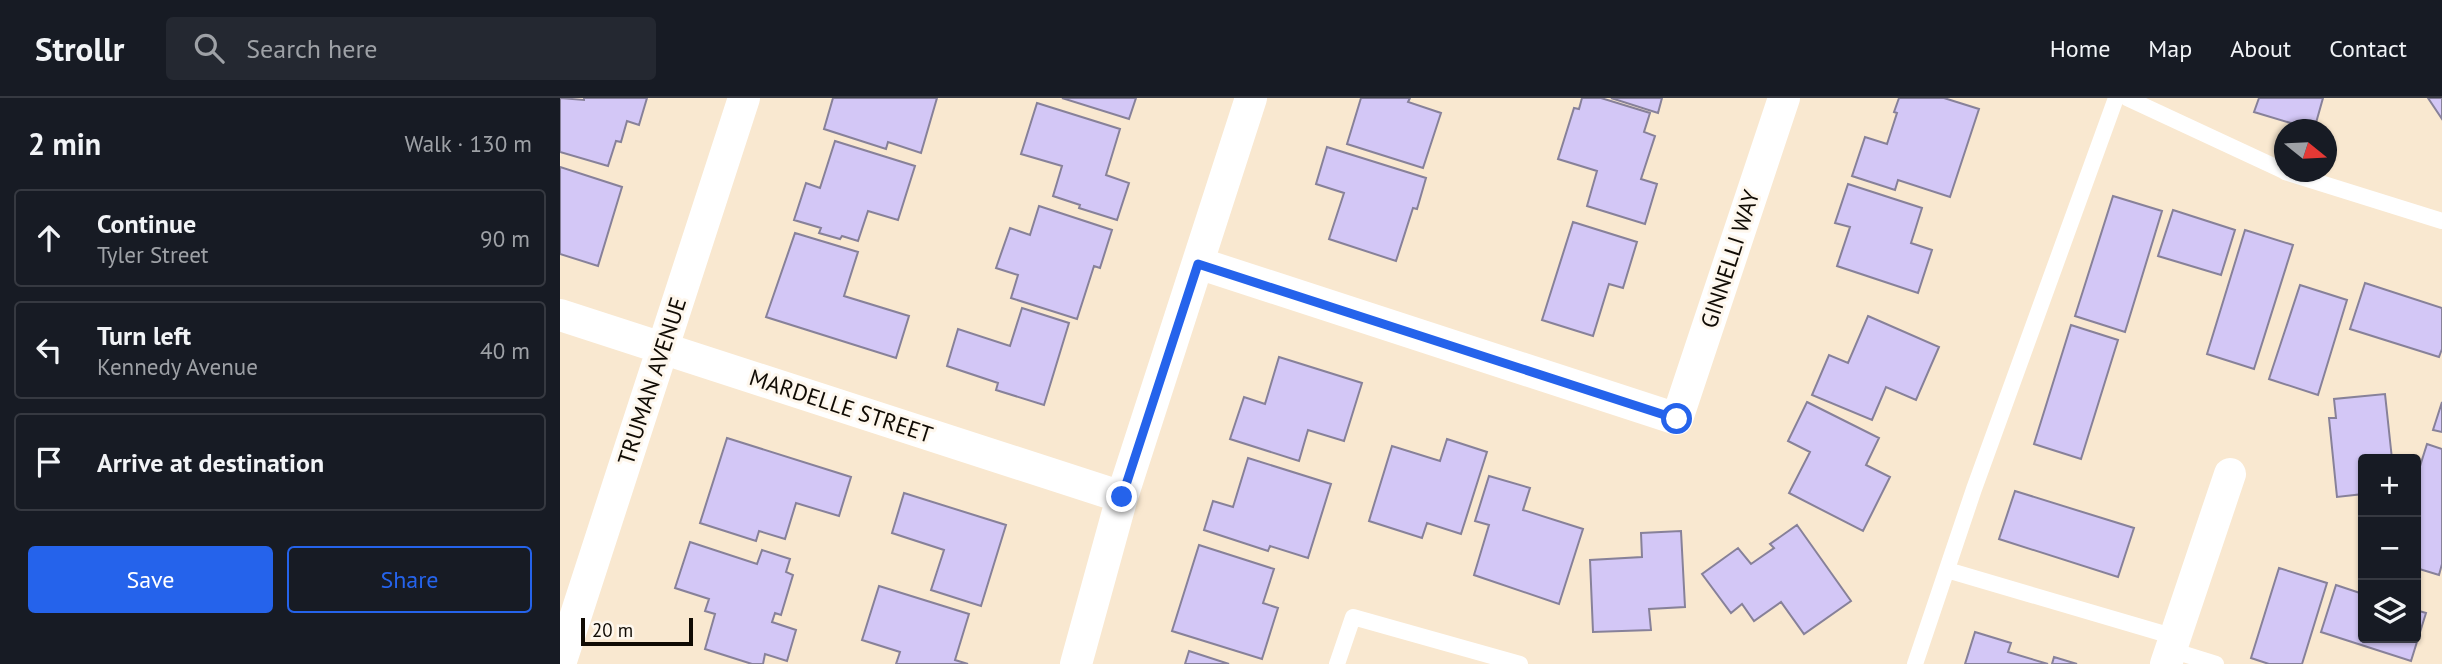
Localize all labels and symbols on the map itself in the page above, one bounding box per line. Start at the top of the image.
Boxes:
north arrow [2274,119,2337,182]
street label: GINNELLI WAY [1694,186,1766,331]
street label: TRUMAN AVENUE [611,293,692,468]
street label: MARDELLE STREET [746,362,937,449]
route start [1661,403,1692,434]
route end [1106,481,1137,512]
scale bar [581,615,693,647]

